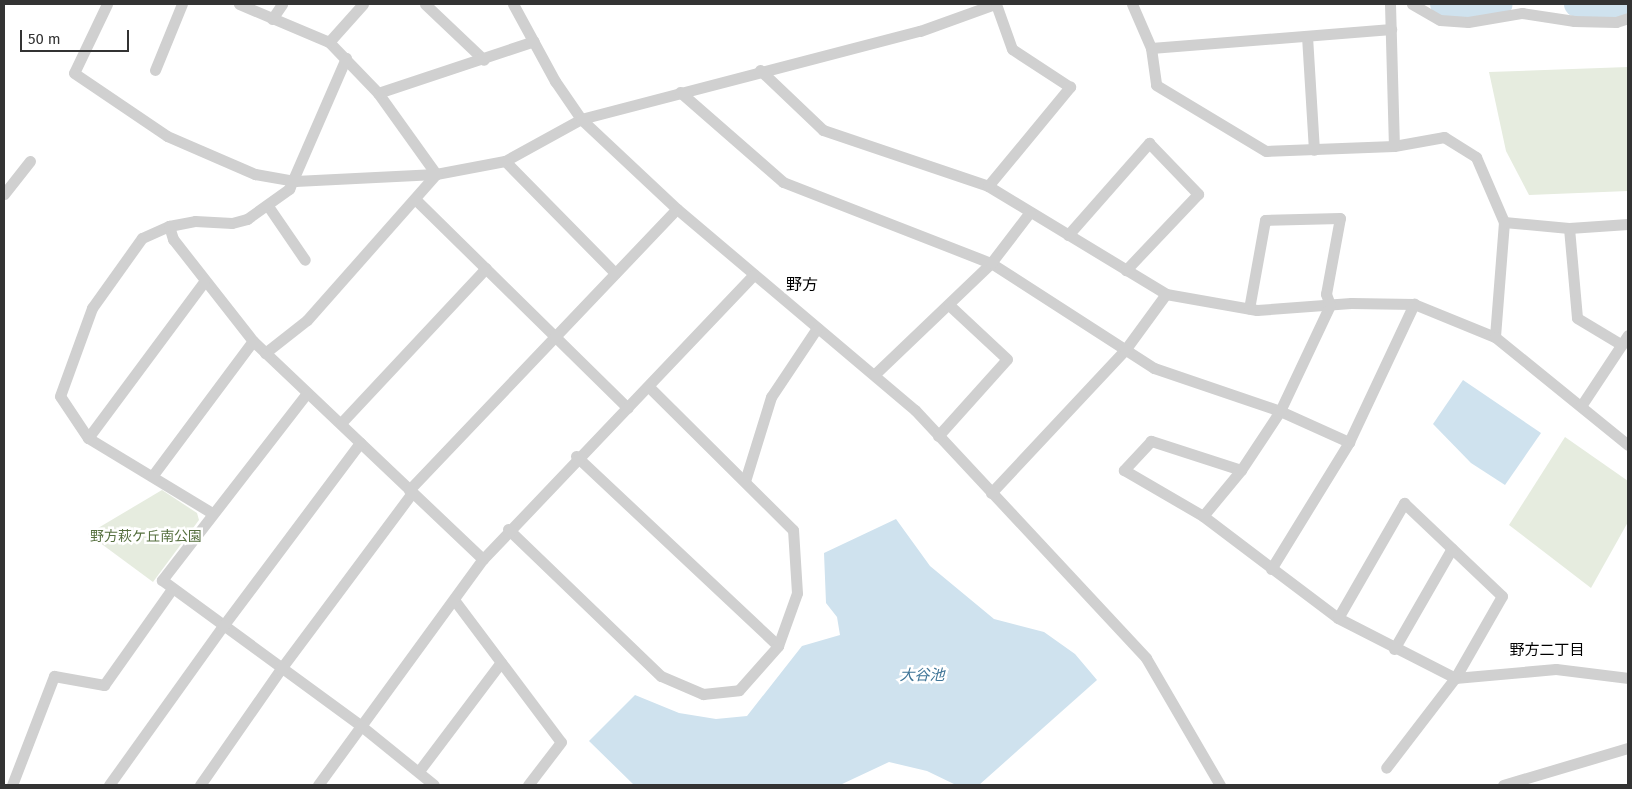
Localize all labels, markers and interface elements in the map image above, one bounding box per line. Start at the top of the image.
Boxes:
scale bar [22,20,131,52]
text: 50 m [28,30,61,48]
district label: 野方 [786,275,818,295]
park label: 野方萩ケ丘南公園 [90,529,202,545]
district label: 野方二丁目 [1510,642,1584,660]
water label: 大谷池 [900,667,944,685]

